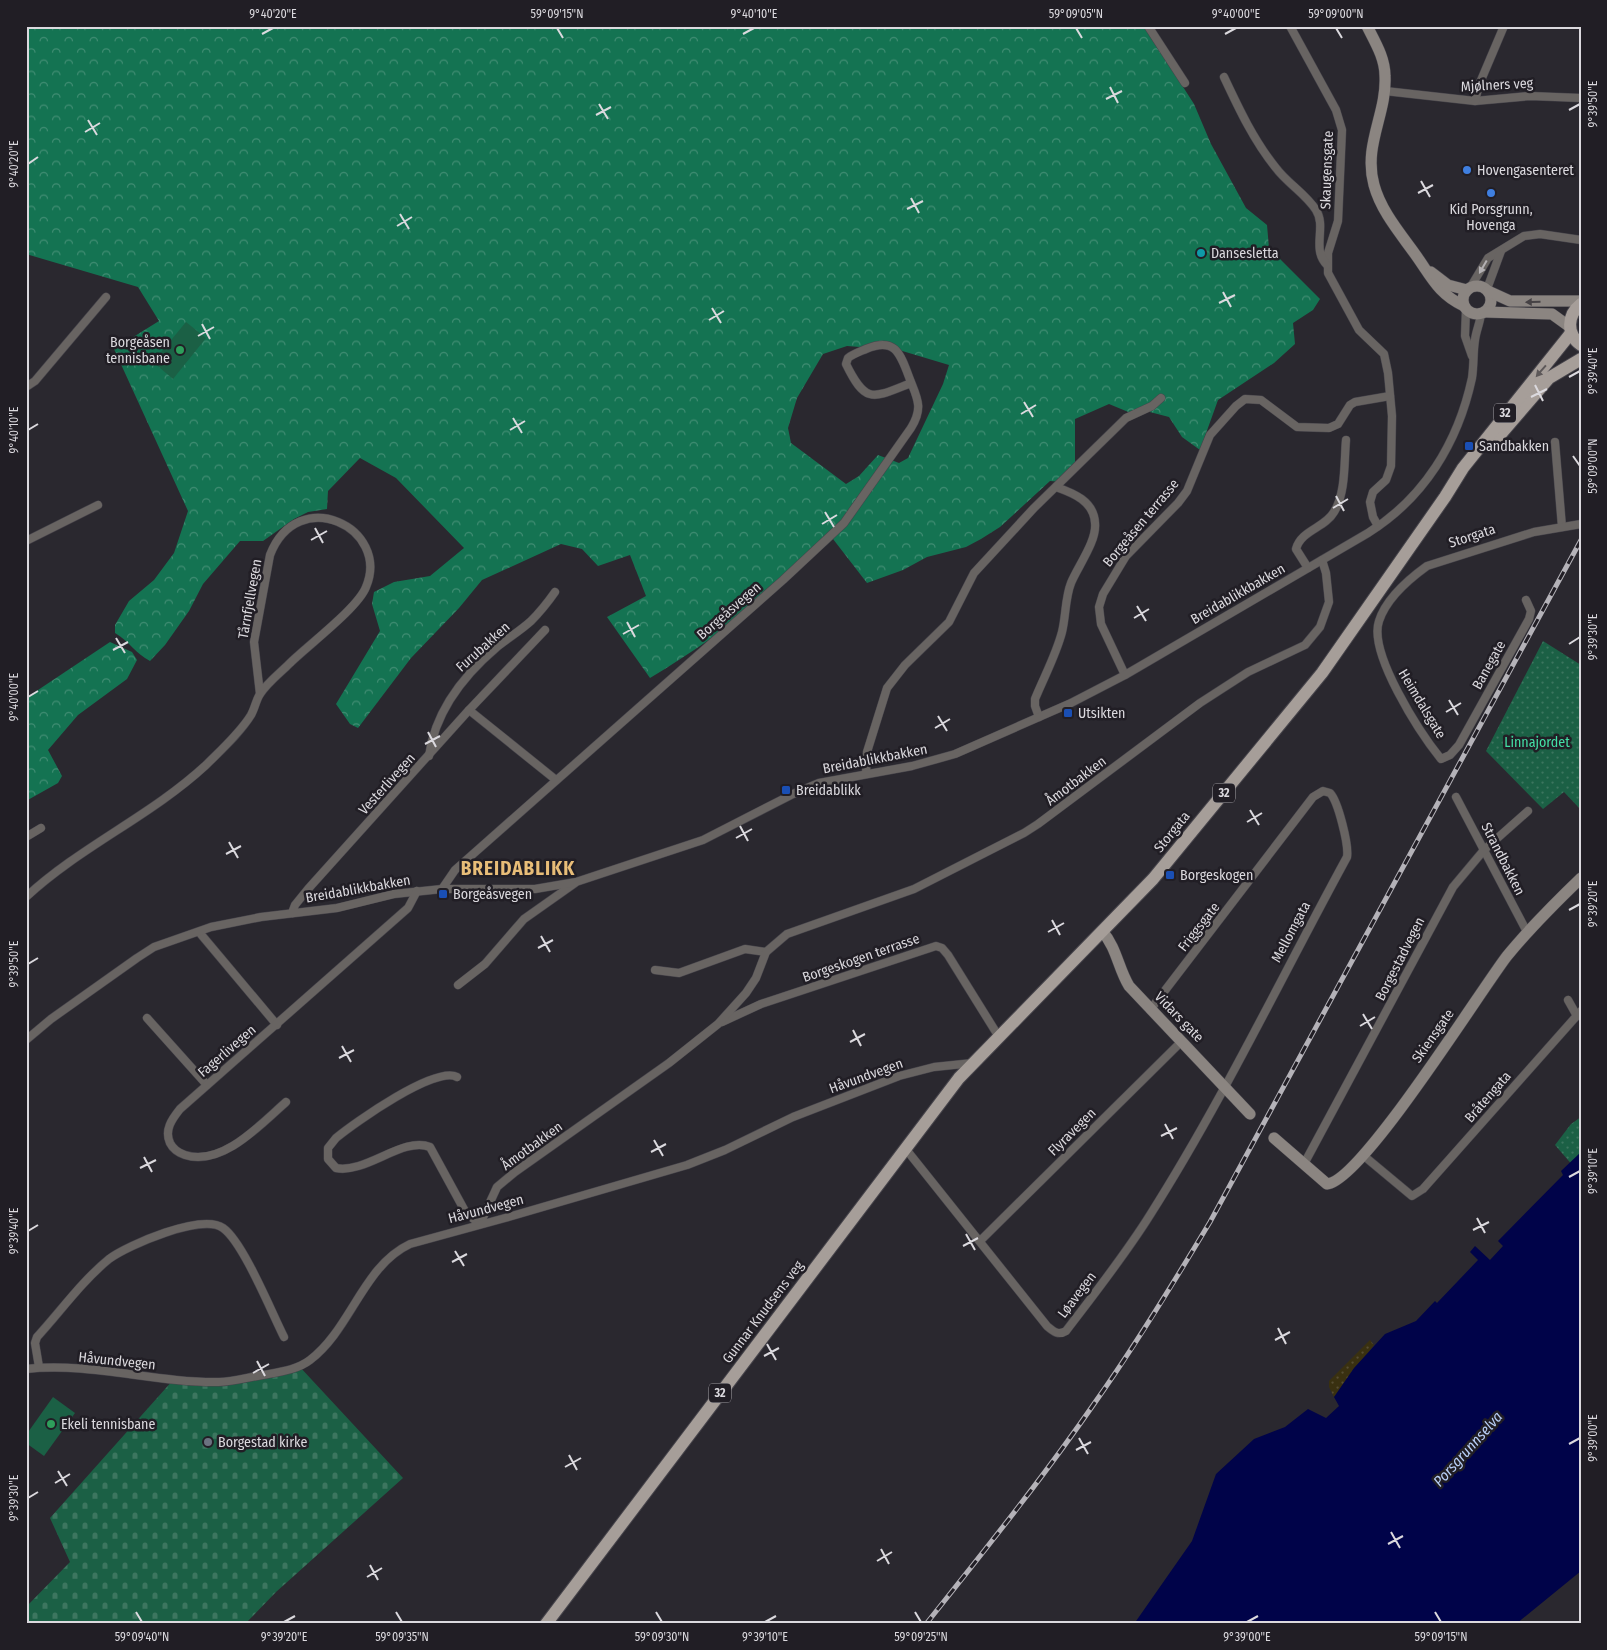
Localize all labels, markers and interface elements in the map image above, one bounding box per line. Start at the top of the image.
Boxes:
text: 9°40'20"E [249,7,297,21]
text: 59°09'15"N [531,7,583,21]
text: 9°40'10"E [731,7,778,21]
text: 59°09'05"N [1049,7,1103,21]
text: 9°40'00"E [1212,7,1260,21]
text: 59°09'00"N [1308,7,1364,21]
street label: Mjølners veg [1460,75,1534,95]
text: 9°39'50"E [1586,80,1600,127]
street label: Skaugensgate [1317,130,1337,210]
text: 9°40'20"E [7,140,21,188]
place label: Hovengasenteret [1477,162,1574,179]
marker: Hovengasenteret [1461,164,1473,176]
marker: Kid Porsgrunn, Hovenga [1485,187,1497,199]
place label: Kid Porsgrunn, Hovenga [1449,201,1533,234]
place label: Dansesletta [1211,245,1279,262]
marker: Dansesletta [1195,247,1207,259]
one-way arrow [1479,260,1487,274]
one-way arrow [1525,298,1541,306]
place label: Borgeåsen tennisbane [106,334,170,367]
marker: Borgeåsen tennisbane [174,344,186,356]
text: 9°39'40"E [1586,347,1600,394]
one-way arrow [1535,364,1546,377]
road number: 32 [1494,403,1516,422]
text: 9°40'10"E [7,406,21,453]
place label: Sandbakken [1479,438,1549,455]
text: 59°09'00"N [1586,438,1600,494]
marker: Sandbakken [1463,440,1475,452]
street label: Borgeåsen terrasse [1099,476,1183,570]
street label: Storgata [1447,520,1498,551]
street label: Tårnfjellvegen [235,558,265,640]
street label: Breidablikkbakken [1188,560,1288,628]
street label: Borgeåsvegen [694,579,764,643]
text: 9°39'30"E [1586,613,1600,660]
street label: Furubakken [453,618,513,676]
street label: Banegate [1469,638,1509,692]
street label: Heimdalsgate [1395,666,1449,742]
text: 9°40'00"E [7,673,21,721]
place label: Utsikten [1078,705,1126,722]
marker: Utsikten [1062,707,1074,719]
park label: Linnajordet [1504,734,1570,751]
street label: Breidablikkbakken [821,741,929,777]
street label: Vesterlivegen [355,750,419,818]
street label: Åmotbakken [1042,752,1110,809]
place label: Breidablikk [796,782,861,799]
marker: Breidablikk [780,784,792,796]
road number: 32 [1213,784,1235,802]
street label: Storgata [1150,808,1194,856]
street label: Strandbakken [1477,820,1529,898]
district label: BREIDABLIKK [461,857,575,880]
place label: Borgeskogen [1180,867,1253,884]
marker: Borgeskogen [1164,869,1176,881]
street label: Breidablikkbakken [304,871,412,907]
text: 9°39'20"E [1586,880,1600,927]
place label: Borgeåsvegen [453,886,532,903]
marker: Borgeåsvegen [437,888,449,900]
street label: Mellomgata [1268,898,1314,966]
street label: Friggsgate [1175,899,1223,955]
street label: Borgestadvegen [1372,914,1428,1004]
street label: Borgeskogen terrasse [800,930,922,986]
text: 9°39'50"E [7,940,21,987]
street label: Vidars gate [1151,988,1207,1046]
street label: Skiensgate [1408,1006,1458,1066]
street label: Fagerlivegen [195,1021,259,1081]
street label: Håvundvegen [827,1055,905,1097]
street label: Bråtengata [1461,1068,1515,1126]
street label: Flyravegen [1045,1105,1099,1159]
street label: Åmotbakken [498,1117,566,1174]
text: 9°39'10"E [1586,1148,1600,1194]
street label: Håvundvegen [446,1191,526,1227]
text: 9°39'40"E [7,1207,21,1254]
street label: Gunnar Knudsens veg [719,1257,807,1367]
street label: Løavegen [1054,1269,1100,1321]
street label: Håvundvegen [78,1349,156,1373]
road number: 32 [709,1384,731,1402]
water label: Porsgrunnselva [1430,1408,1506,1490]
text: 9°39'00"E [1586,1414,1600,1462]
place label: Ekeli tennisbane [61,1416,155,1433]
marker: Ekeli tennisbane [45,1418,57,1430]
place label: Borgestad kirke [218,1434,307,1451]
marker: Borgestad kirke [202,1436,214,1448]
text: 9°39'30"E [7,1474,21,1521]
text: 59°09'40"N [115,1630,169,1644]
text: 9°39'20"E [261,1630,308,1644]
text: 59°09'35"N [375,1630,429,1644]
text: 59°09'30"N [635,1630,689,1644]
text: 9°39'10"E [742,1630,788,1644]
text: 59°09'25"N [894,1630,948,1644]
text: 9°39'00"E [1223,1630,1271,1644]
text: 59°09'15"N [1415,1630,1467,1644]

